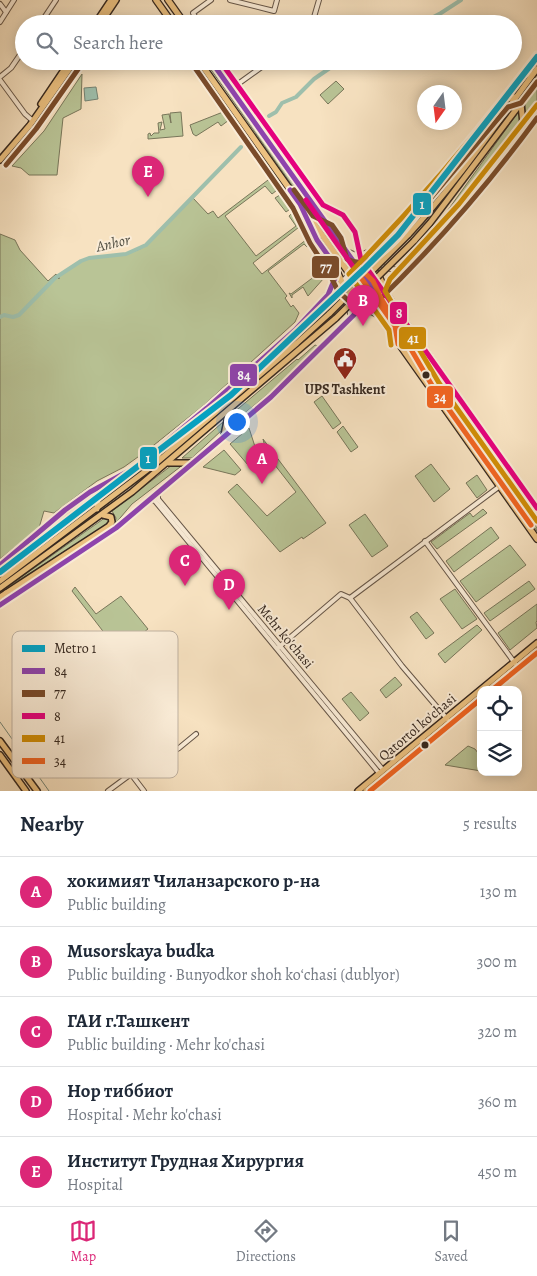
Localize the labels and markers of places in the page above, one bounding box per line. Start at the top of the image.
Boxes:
pin: E [132,156,164,197]
pin: B [347,285,379,326]
public building icon: UPS Tashkent [332,346,358,380]
unlabelled marker [421,370,431,380]
place label: UPS Tashkent [305,380,386,399]
pin: A [246,443,278,484]
pin: C [169,545,201,586]
pin: D [213,569,245,610]
unlabelled marker [420,740,430,750]

